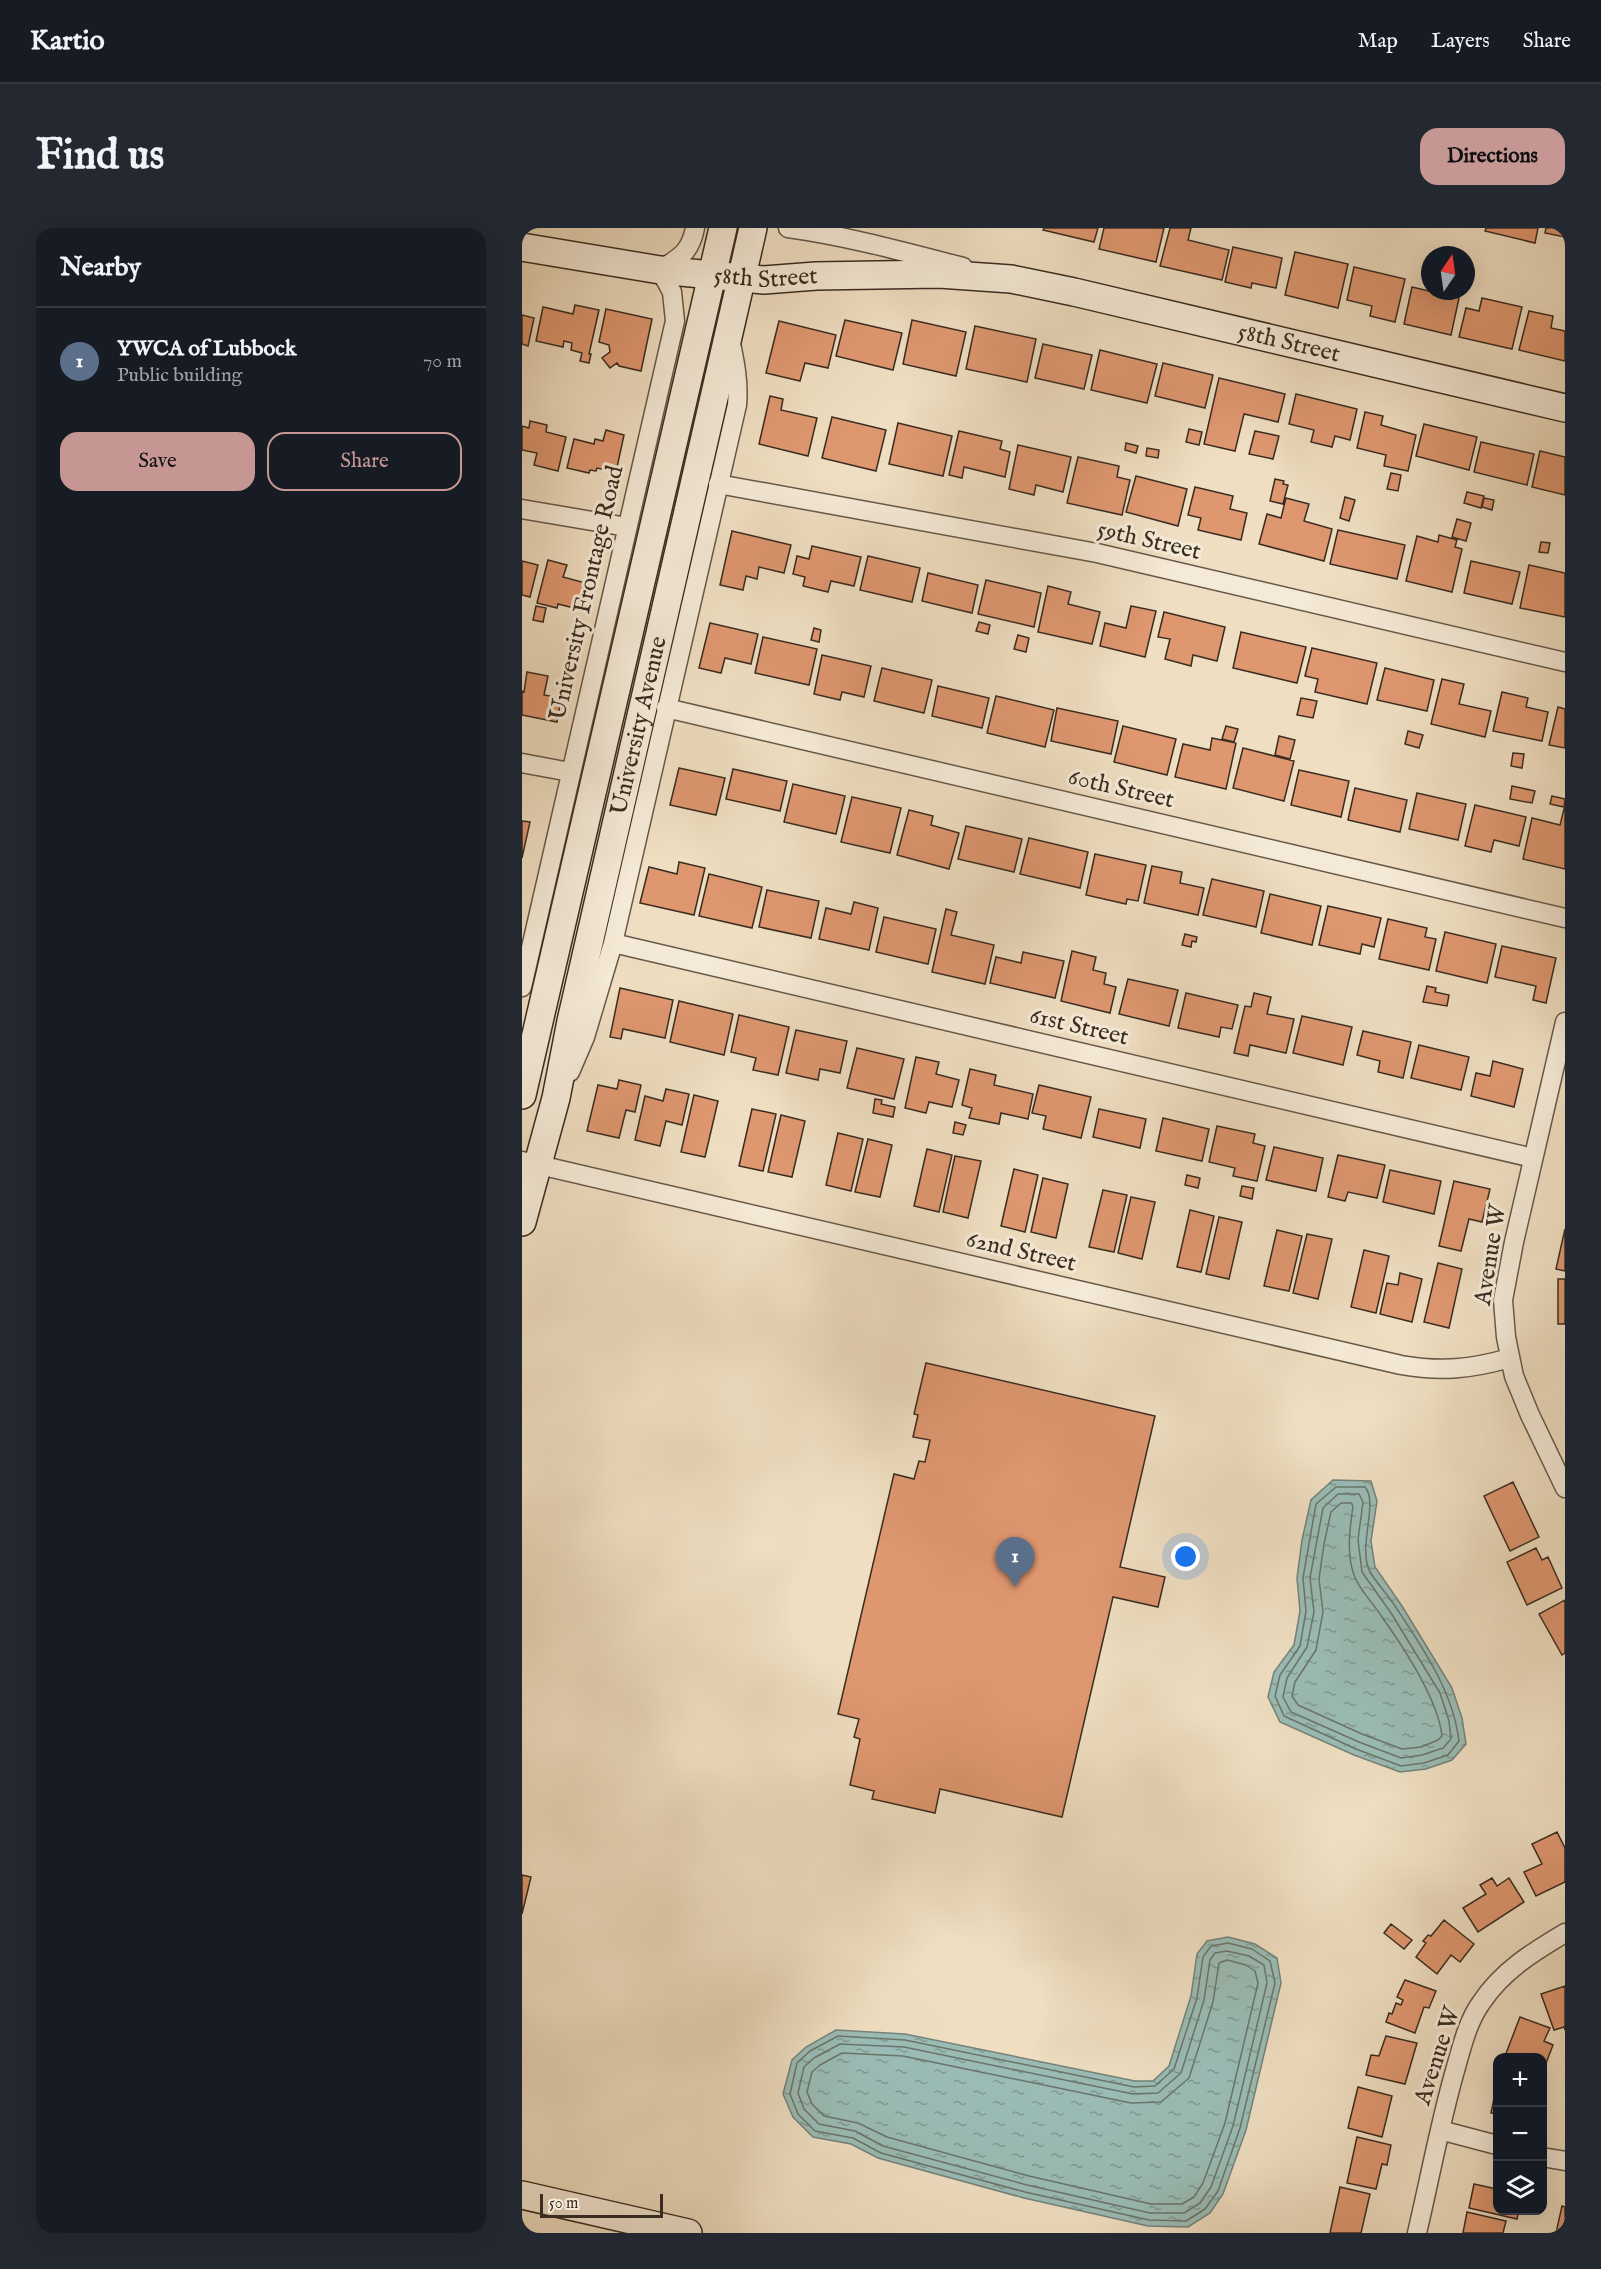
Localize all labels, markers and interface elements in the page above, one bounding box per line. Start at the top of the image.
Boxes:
text: Kartio [30,24,105,59]
text: Map [1358,28,1398,55]
text: Layers [1431,28,1490,55]
text: Share [1523,28,1571,55]
button: Directions [1420,128,1565,185]
text: Find us [36,130,164,183]
north arrow [1421,246,1475,300]
text: Nearby [60,251,141,284]
street label: 58th Street [712,260,819,296]
street label: 58th Street [1235,316,1343,370]
text: YWCA of Lubbock [117,335,297,363]
text: 1 [76,349,83,374]
text: 70 m [423,349,462,374]
text: Public building [117,363,242,388]
button: Save [60,432,255,491]
button: Share [267,432,462,491]
street label: University Frontage Road [543,462,631,723]
street label: 59th Street [1094,514,1204,568]
street label: University Avenue [603,633,674,818]
street label: 60th Street [1065,762,1177,816]
street label: 61st Street [1027,1001,1131,1053]
street label: Avenue W [1468,1201,1514,1309]
street label: 62nd Street [963,1224,1079,1280]
pin: 1 [996,1538,1034,1587]
your location [1171,1542,1200,1571]
street label: Avenue W [1407,2002,1469,2110]
map controls [1493,2053,1547,2215]
button: + [1493,2053,1547,2107]
button: − [1493,2107,1547,2161]
button: layers [1493,2161,1547,2215]
scale bar [540,2191,663,2218]
text: 50 m [549,2194,578,2214]

